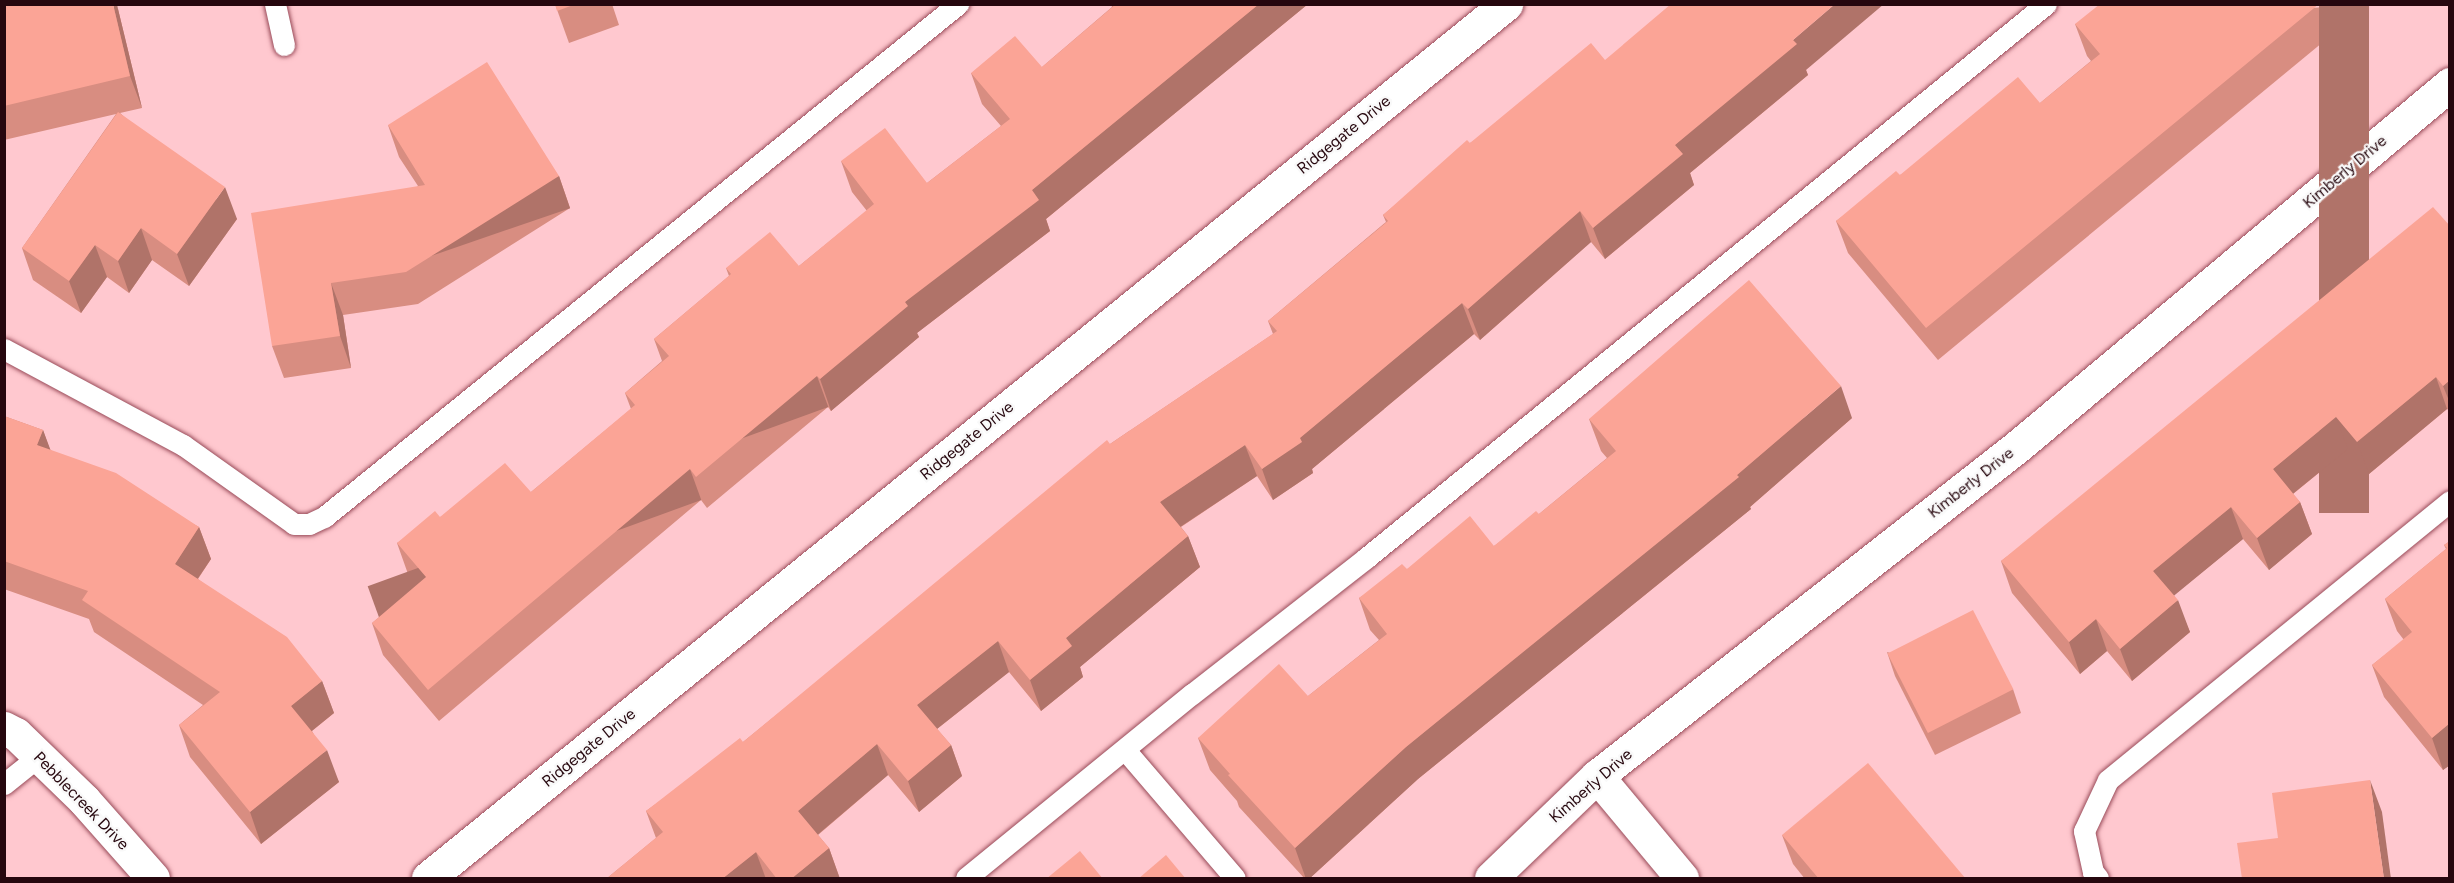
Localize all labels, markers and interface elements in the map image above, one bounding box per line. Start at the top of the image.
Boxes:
street label: Ridgegate Drive [1293,92,1395,178]
street label: Kimberly Drive [2299,131,2391,213]
street label: Ridgegate Drive [916,398,1018,484]
street label: Kimberly Drive [1924,444,2018,522]
street label: Ridgegate Drive [538,705,640,791]
street label: Kimberly Drive [1546,745,1636,827]
street label: Pebblecreek Drive [29,748,133,854]

